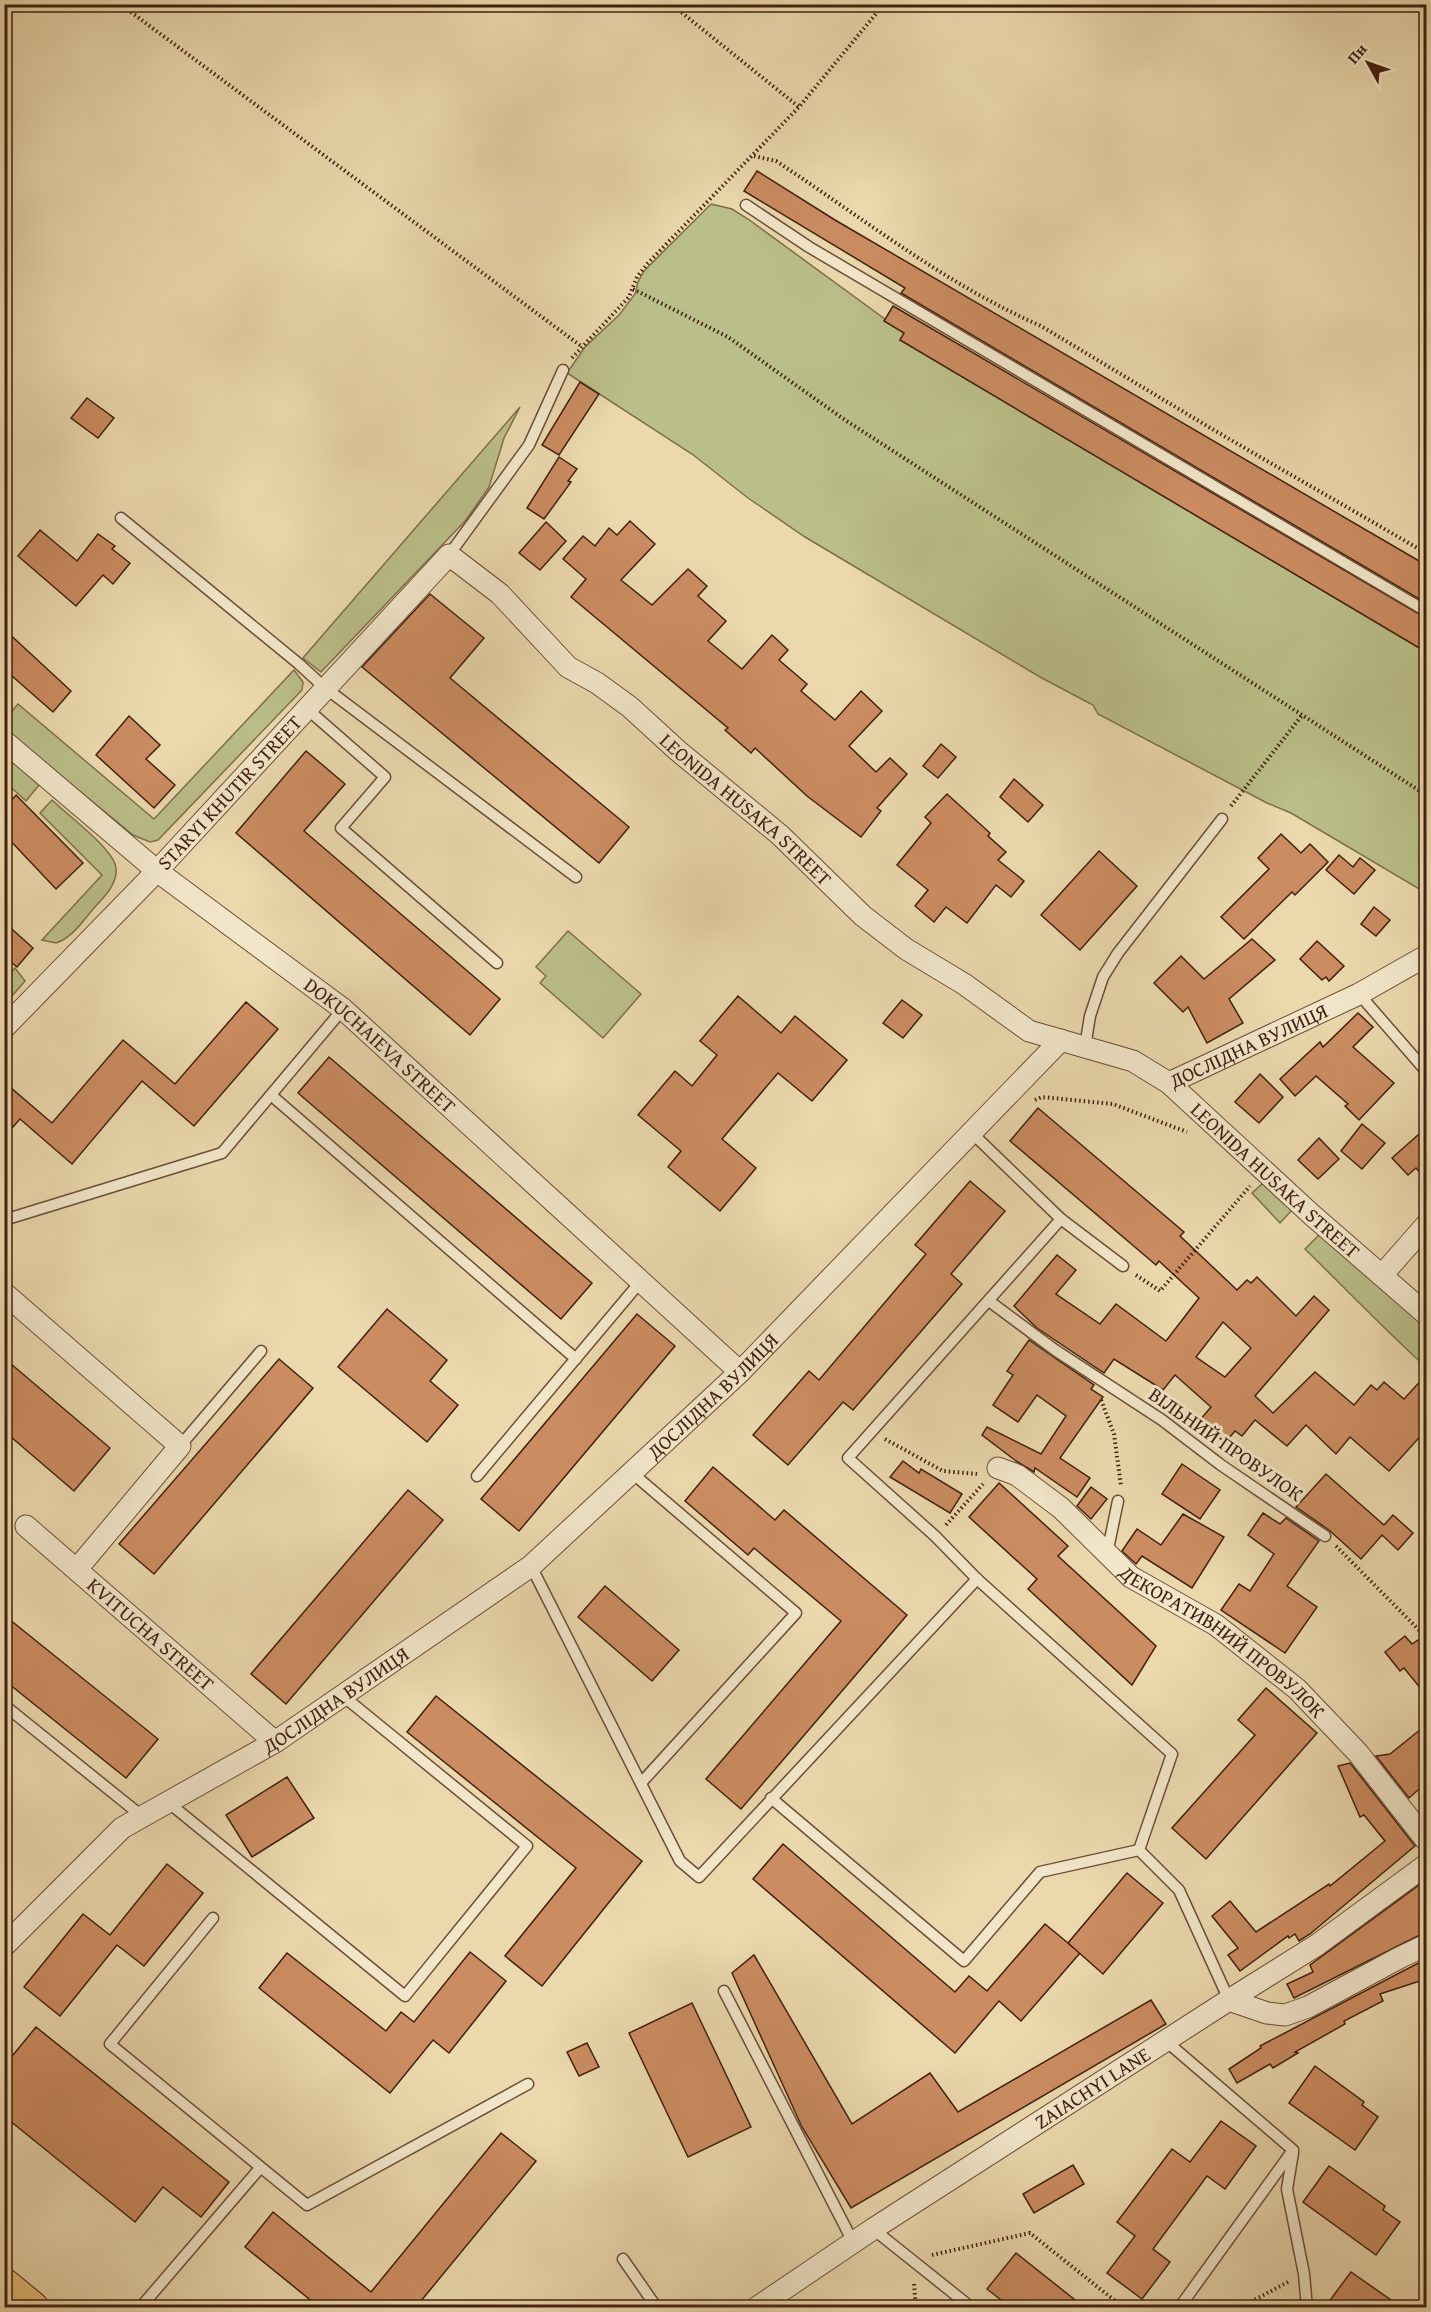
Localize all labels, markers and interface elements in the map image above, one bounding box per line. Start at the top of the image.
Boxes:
north arrow [1338,33,1398,93]
text: Пн [1341,38,1372,69]
street label: STARYI KHUTIR STREET [150,708,308,876]
street label: LEONIDA HUSAKA STREET [653,726,839,892]
street label: DOKUCHAIEVA STREET [298,970,463,1119]
street label: ДОСЛІДНА ВУЛИЦЯ [1164,996,1332,1095]
street label: LEONIDA HUSAKA STREET [1184,1095,1367,1265]
street label: ДОСЛІДНА ВУЛИЦЯ [640,1326,785,1466]
street label: ВІЛЬНИЙ ПРОВУЛОК [1143,1379,1310,1508]
street label: ДЕКОРАТИВНИЙ ПРОВУЛОК [1112,1558,1333,1725]
street label: KVITUCHA STREET [81,1570,221,1697]
street label: ДОСЛІДНА ВУЛИЦЯ [256,1639,415,1761]
street label: ZAIACHYI LANE [1029,2039,1156,2136]

